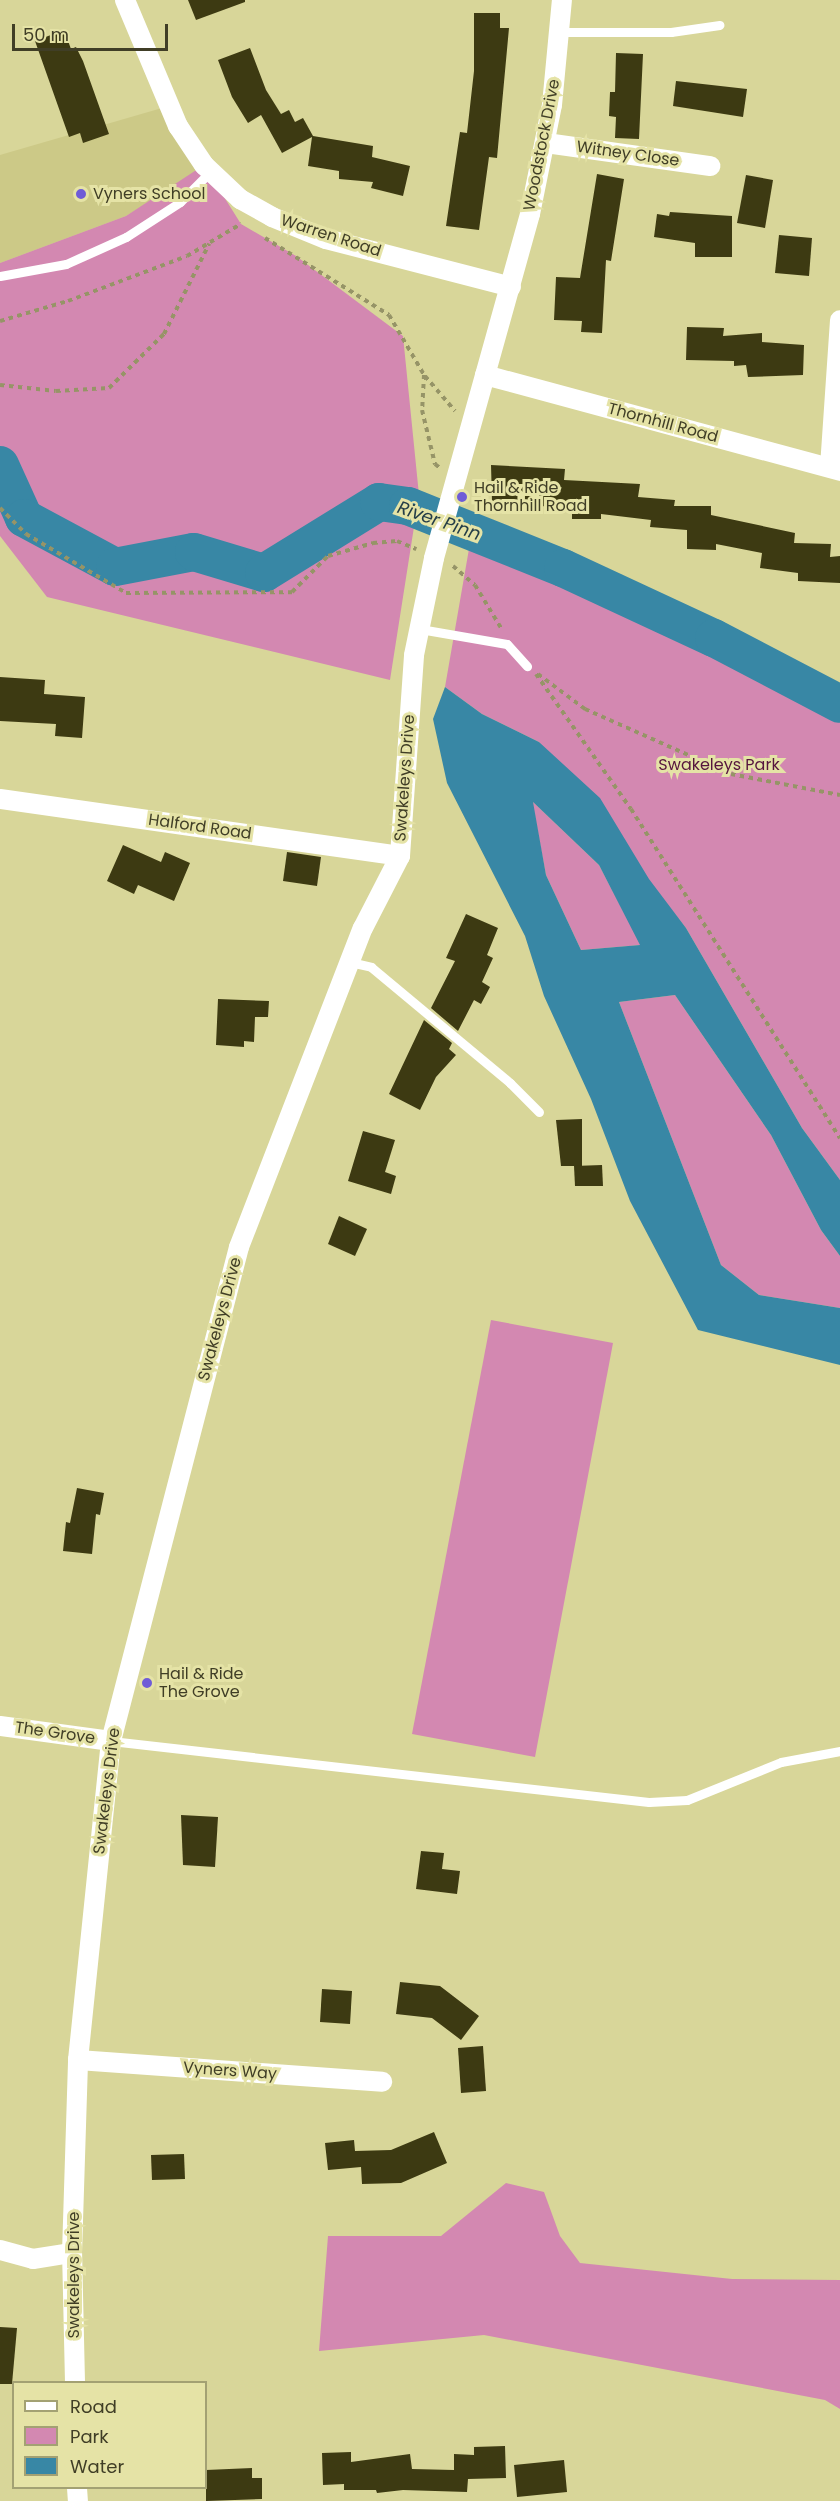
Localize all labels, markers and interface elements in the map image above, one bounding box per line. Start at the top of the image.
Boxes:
scale bar [15,12,171,50]
text: 50 m [23,22,69,47]
street label: Woodstock Drive [520,78,564,212]
street label: Witney Close [575,137,681,171]
place label: Vyners School [93,184,205,204]
marker: Vyners School [74,187,88,201]
street label: Warren Road [278,211,384,261]
street label: Thornhill Road [606,399,720,447]
place label: Hail & Ride Thornhill Road [474,478,587,516]
marker: Hail & Ride Thornhill Road [455,490,469,504]
water label: River Pinn [395,497,483,545]
street label: Swakeleys Drive [391,714,419,842]
park label: Swakeleys Park [658,755,780,775]
street label: Halford Road [147,810,253,844]
street label: Swakeleys Drive [194,1255,246,1383]
place label: Hail & Ride The Grove [159,1664,244,1702]
marker: Hail & Ride The Grove [140,1676,154,1690]
street label: The Grove [14,1718,96,1748]
street label: Swakeleys Drive [90,1727,124,1855]
street label: Vyners Way [182,2058,278,2084]
street label: Swakeleys Drive [64,2211,84,2339]
legend [12,2381,207,2489]
text: Road [70,2394,117,2419]
text: Park [70,2424,109,2449]
text: Water [70,2454,124,2479]

